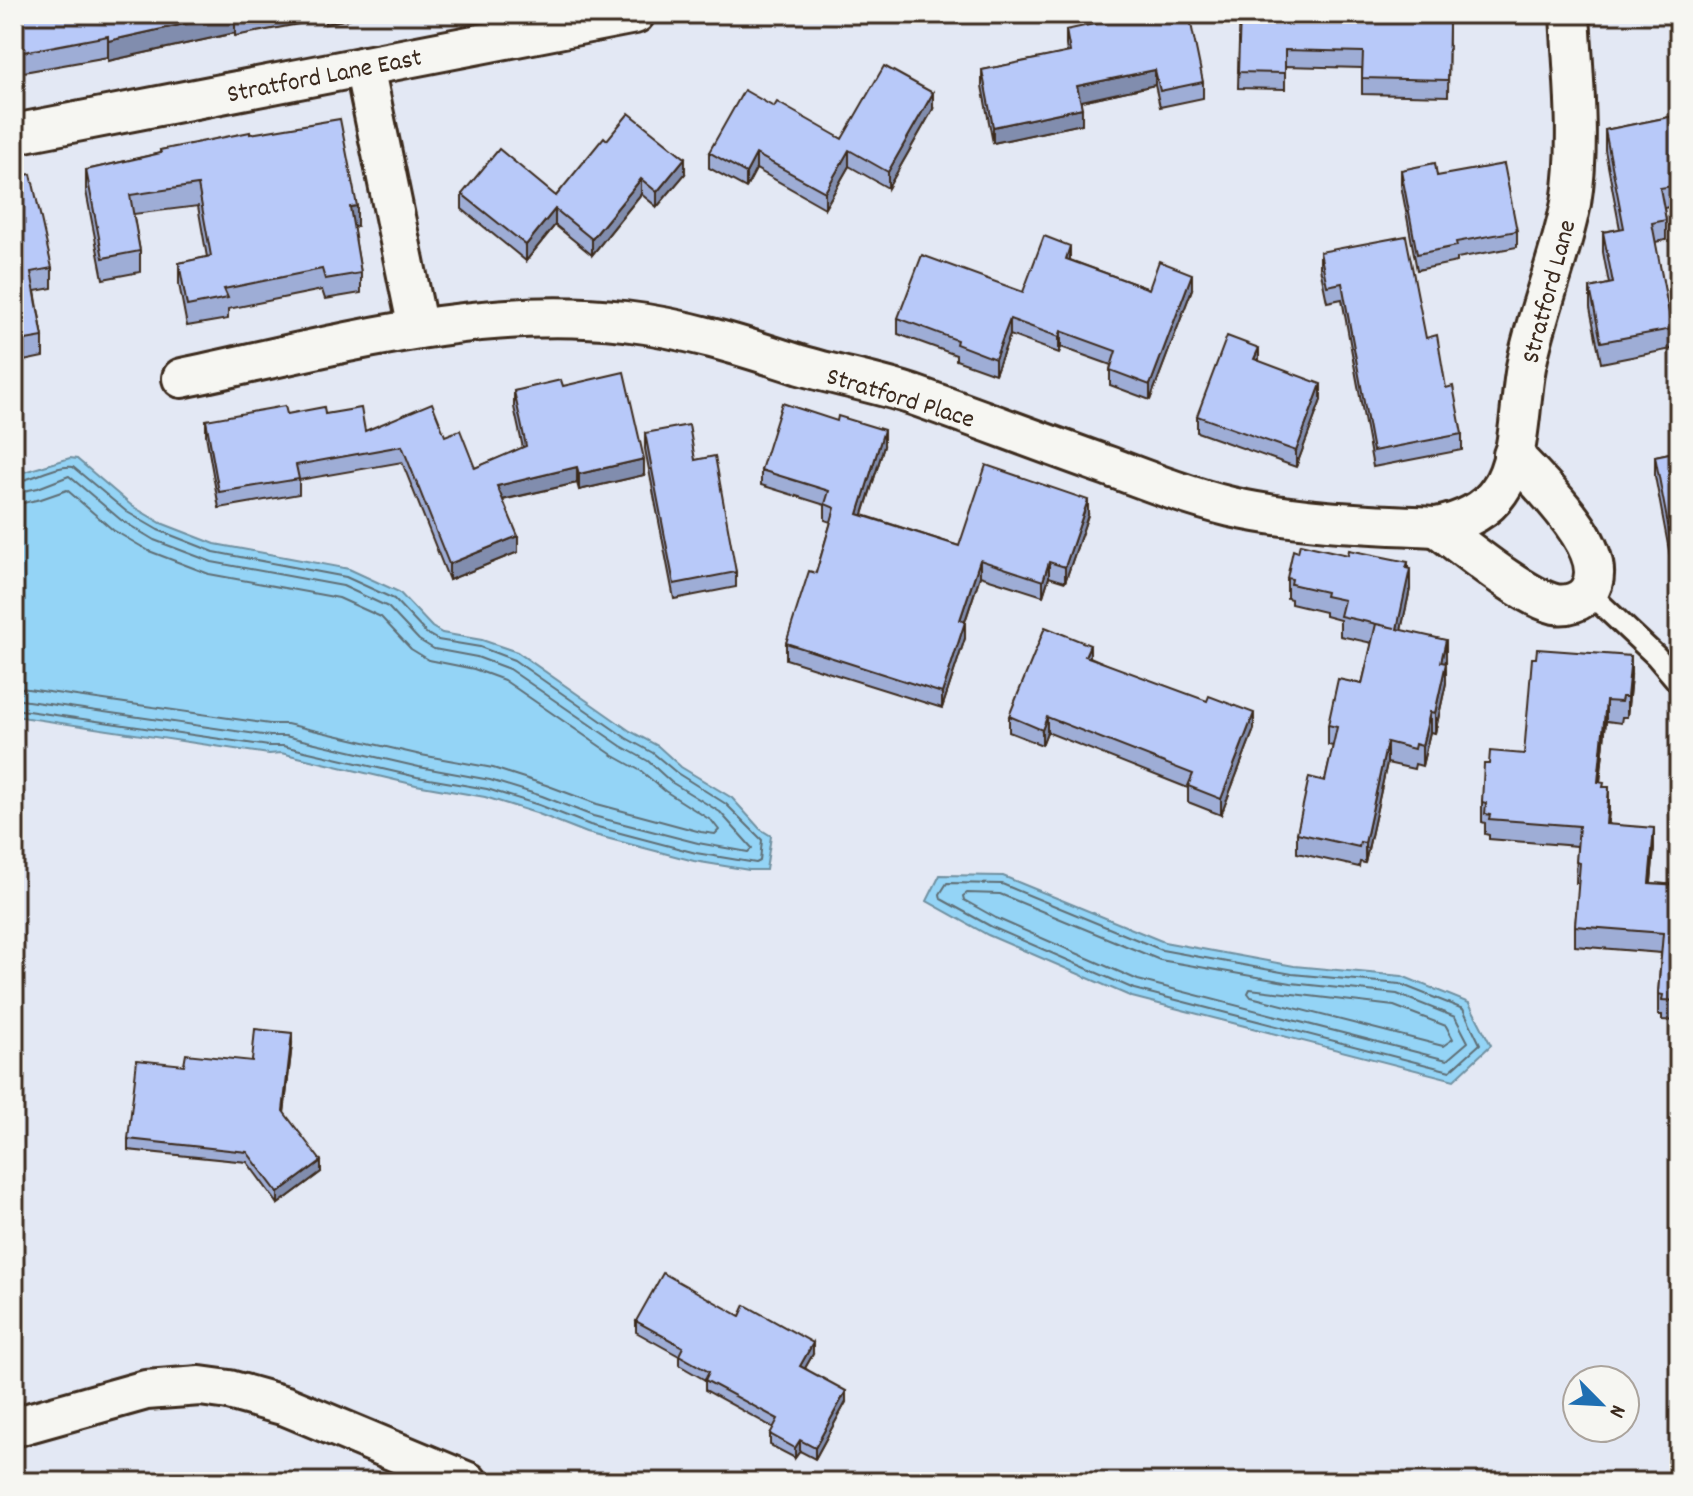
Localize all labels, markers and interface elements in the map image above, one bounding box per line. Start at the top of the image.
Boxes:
street label: Stratford Lane East [224,40,426,114]
street label: Stratford Lane [1513,216,1587,368]
street label: Stratford Place [821,359,979,439]
north arrow [1561,1364,1641,1444]
text: N [1600,1399,1632,1422]

